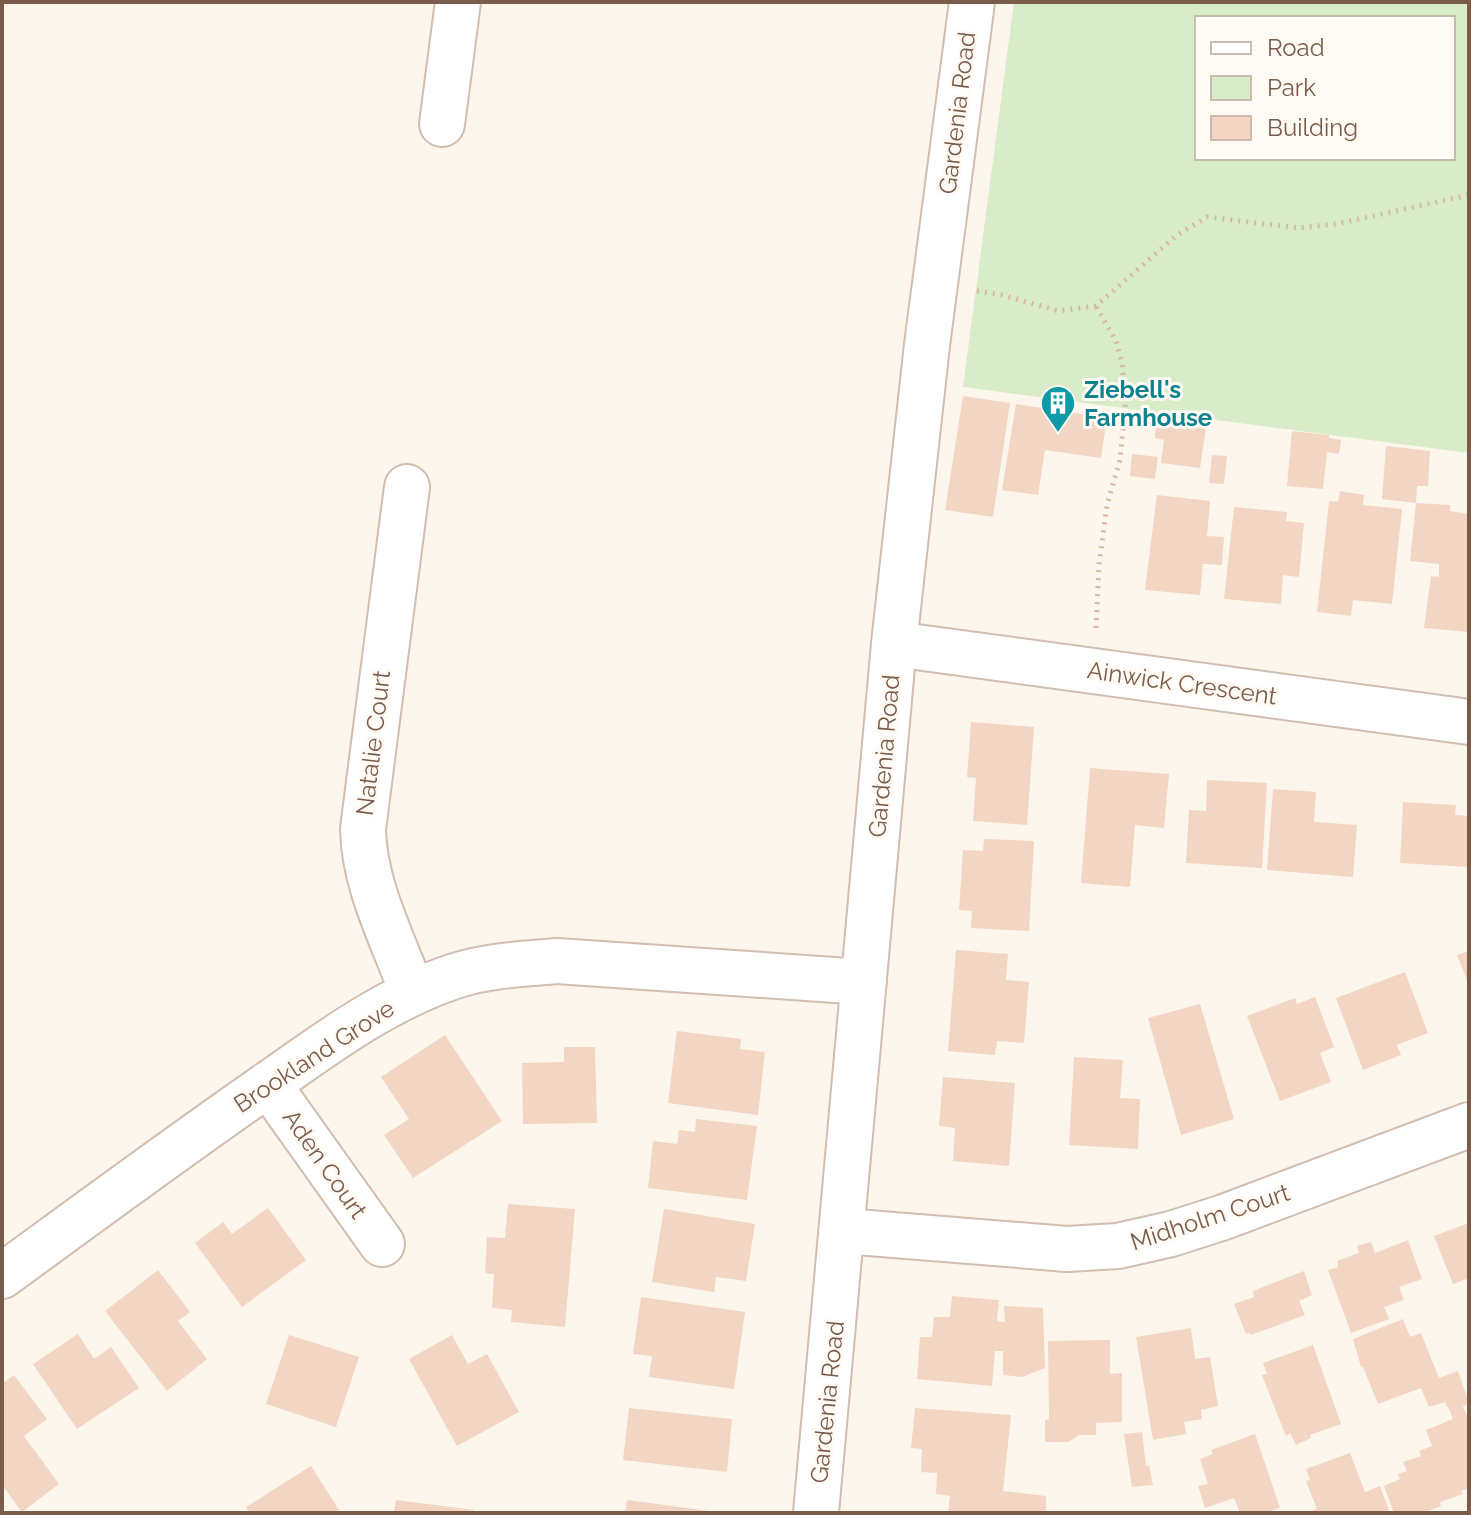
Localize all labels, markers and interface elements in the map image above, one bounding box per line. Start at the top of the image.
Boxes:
legend [1195,16,1455,160]
street label: Gardenia Road [933,30,981,196]
text: Road [1267,33,1325,62]
text: Park [1267,73,1316,102]
text: Building [1267,113,1358,142]
place label: Ziebell's Farmhouse [1084,375,1212,432]
building icon: Ziebell's Farmhouse [1039,384,1077,434]
street label: Ainwick Crescent [1085,655,1279,711]
street label: Natalie Court [350,669,396,817]
street label: Gardenia Road [862,673,906,839]
street label: Brookland Grove [228,993,400,1119]
street label: Aden Court [277,1104,373,1224]
street label: Midholm Court [1127,1178,1293,1256]
street label: Gardenia Road [804,1319,850,1485]

